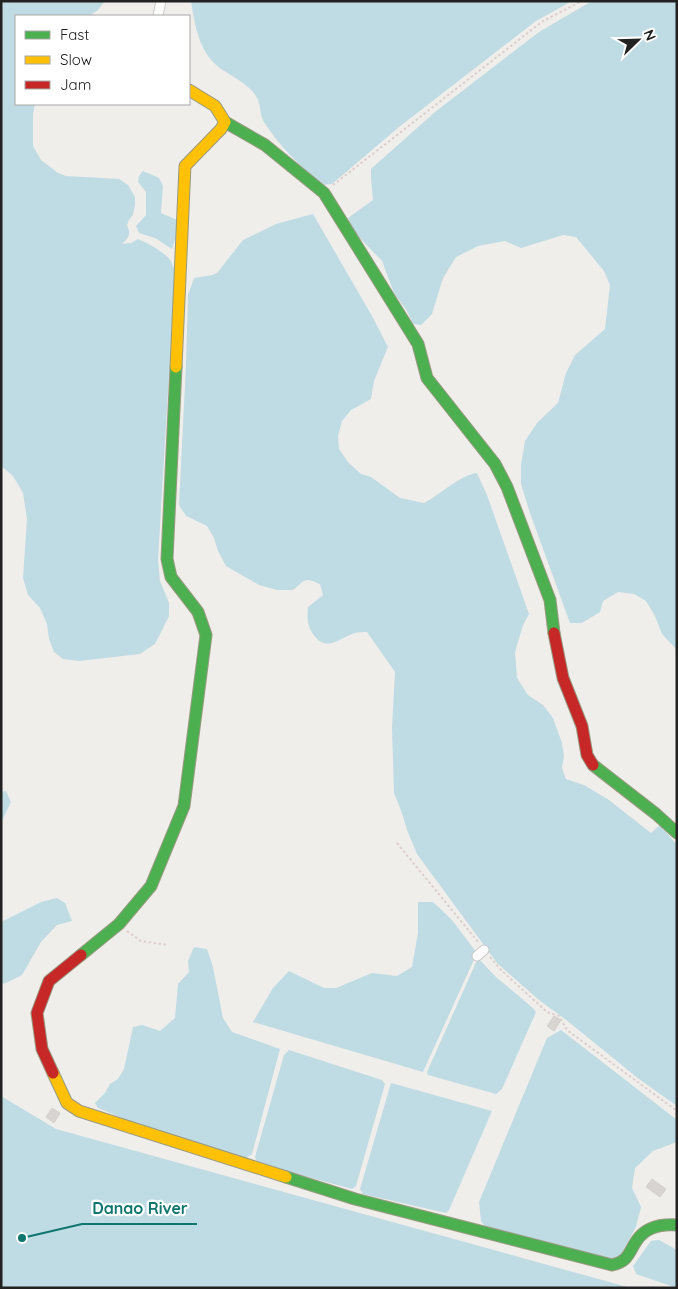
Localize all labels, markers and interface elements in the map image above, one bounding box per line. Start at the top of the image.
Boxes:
legend [15,15,190,105]
north arrow [613,15,663,65]
text: Fast [60,25,89,44]
text: N [640,27,660,43]
text: Slow [60,50,92,69]
text: Jam [60,75,91,94]
callout: Danao River [82,1193,197,1224]
text: Danao River [92,1198,188,1218]

